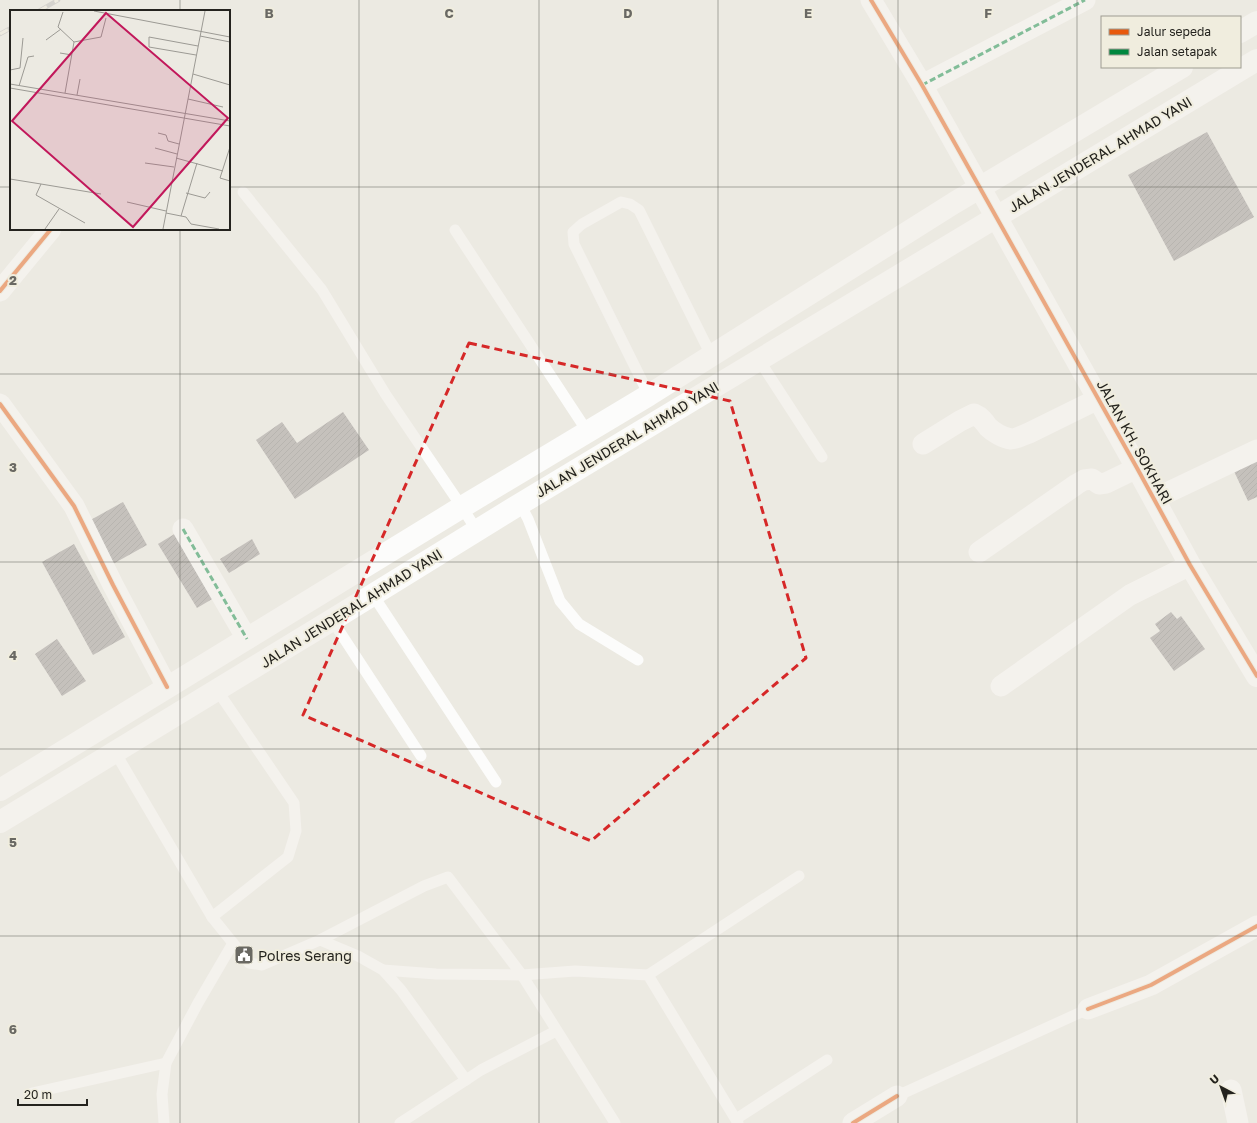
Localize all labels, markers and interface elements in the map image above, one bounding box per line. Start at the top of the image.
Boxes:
text: B [264,5,274,21]
text: C [444,5,454,21]
text: D [623,5,633,21]
text: E [804,5,812,21]
text: F [984,5,992,21]
inset map [10,10,230,230]
legend [1101,16,1241,68]
text: Jalur sepeda [1137,24,1211,39]
text: Jalan setapak [1137,44,1218,59]
street label: JALAN JENDERAL AHMAD YANI [1005,92,1195,216]
text: 2 [9,272,17,288]
street label: JALAN JENDERAL AHMAD YANI [532,377,722,501]
street label: JALAN KH. SOKHARI [1094,377,1176,507]
text: 3 [9,459,17,475]
street label: JALAN JENDERAL AHMAD YANI [257,545,445,671]
text: 4 [9,647,17,663]
text: 5 [9,834,17,850]
public building icon: Polres Serang [233,944,255,966]
place label: Polres Serang [258,947,352,964]
text: 6 [9,1021,17,1037]
north arrow [1201,1067,1241,1107]
text: U [1207,1072,1221,1087]
scale bar [18,1081,87,1107]
text: 20 m [24,1087,52,1102]

